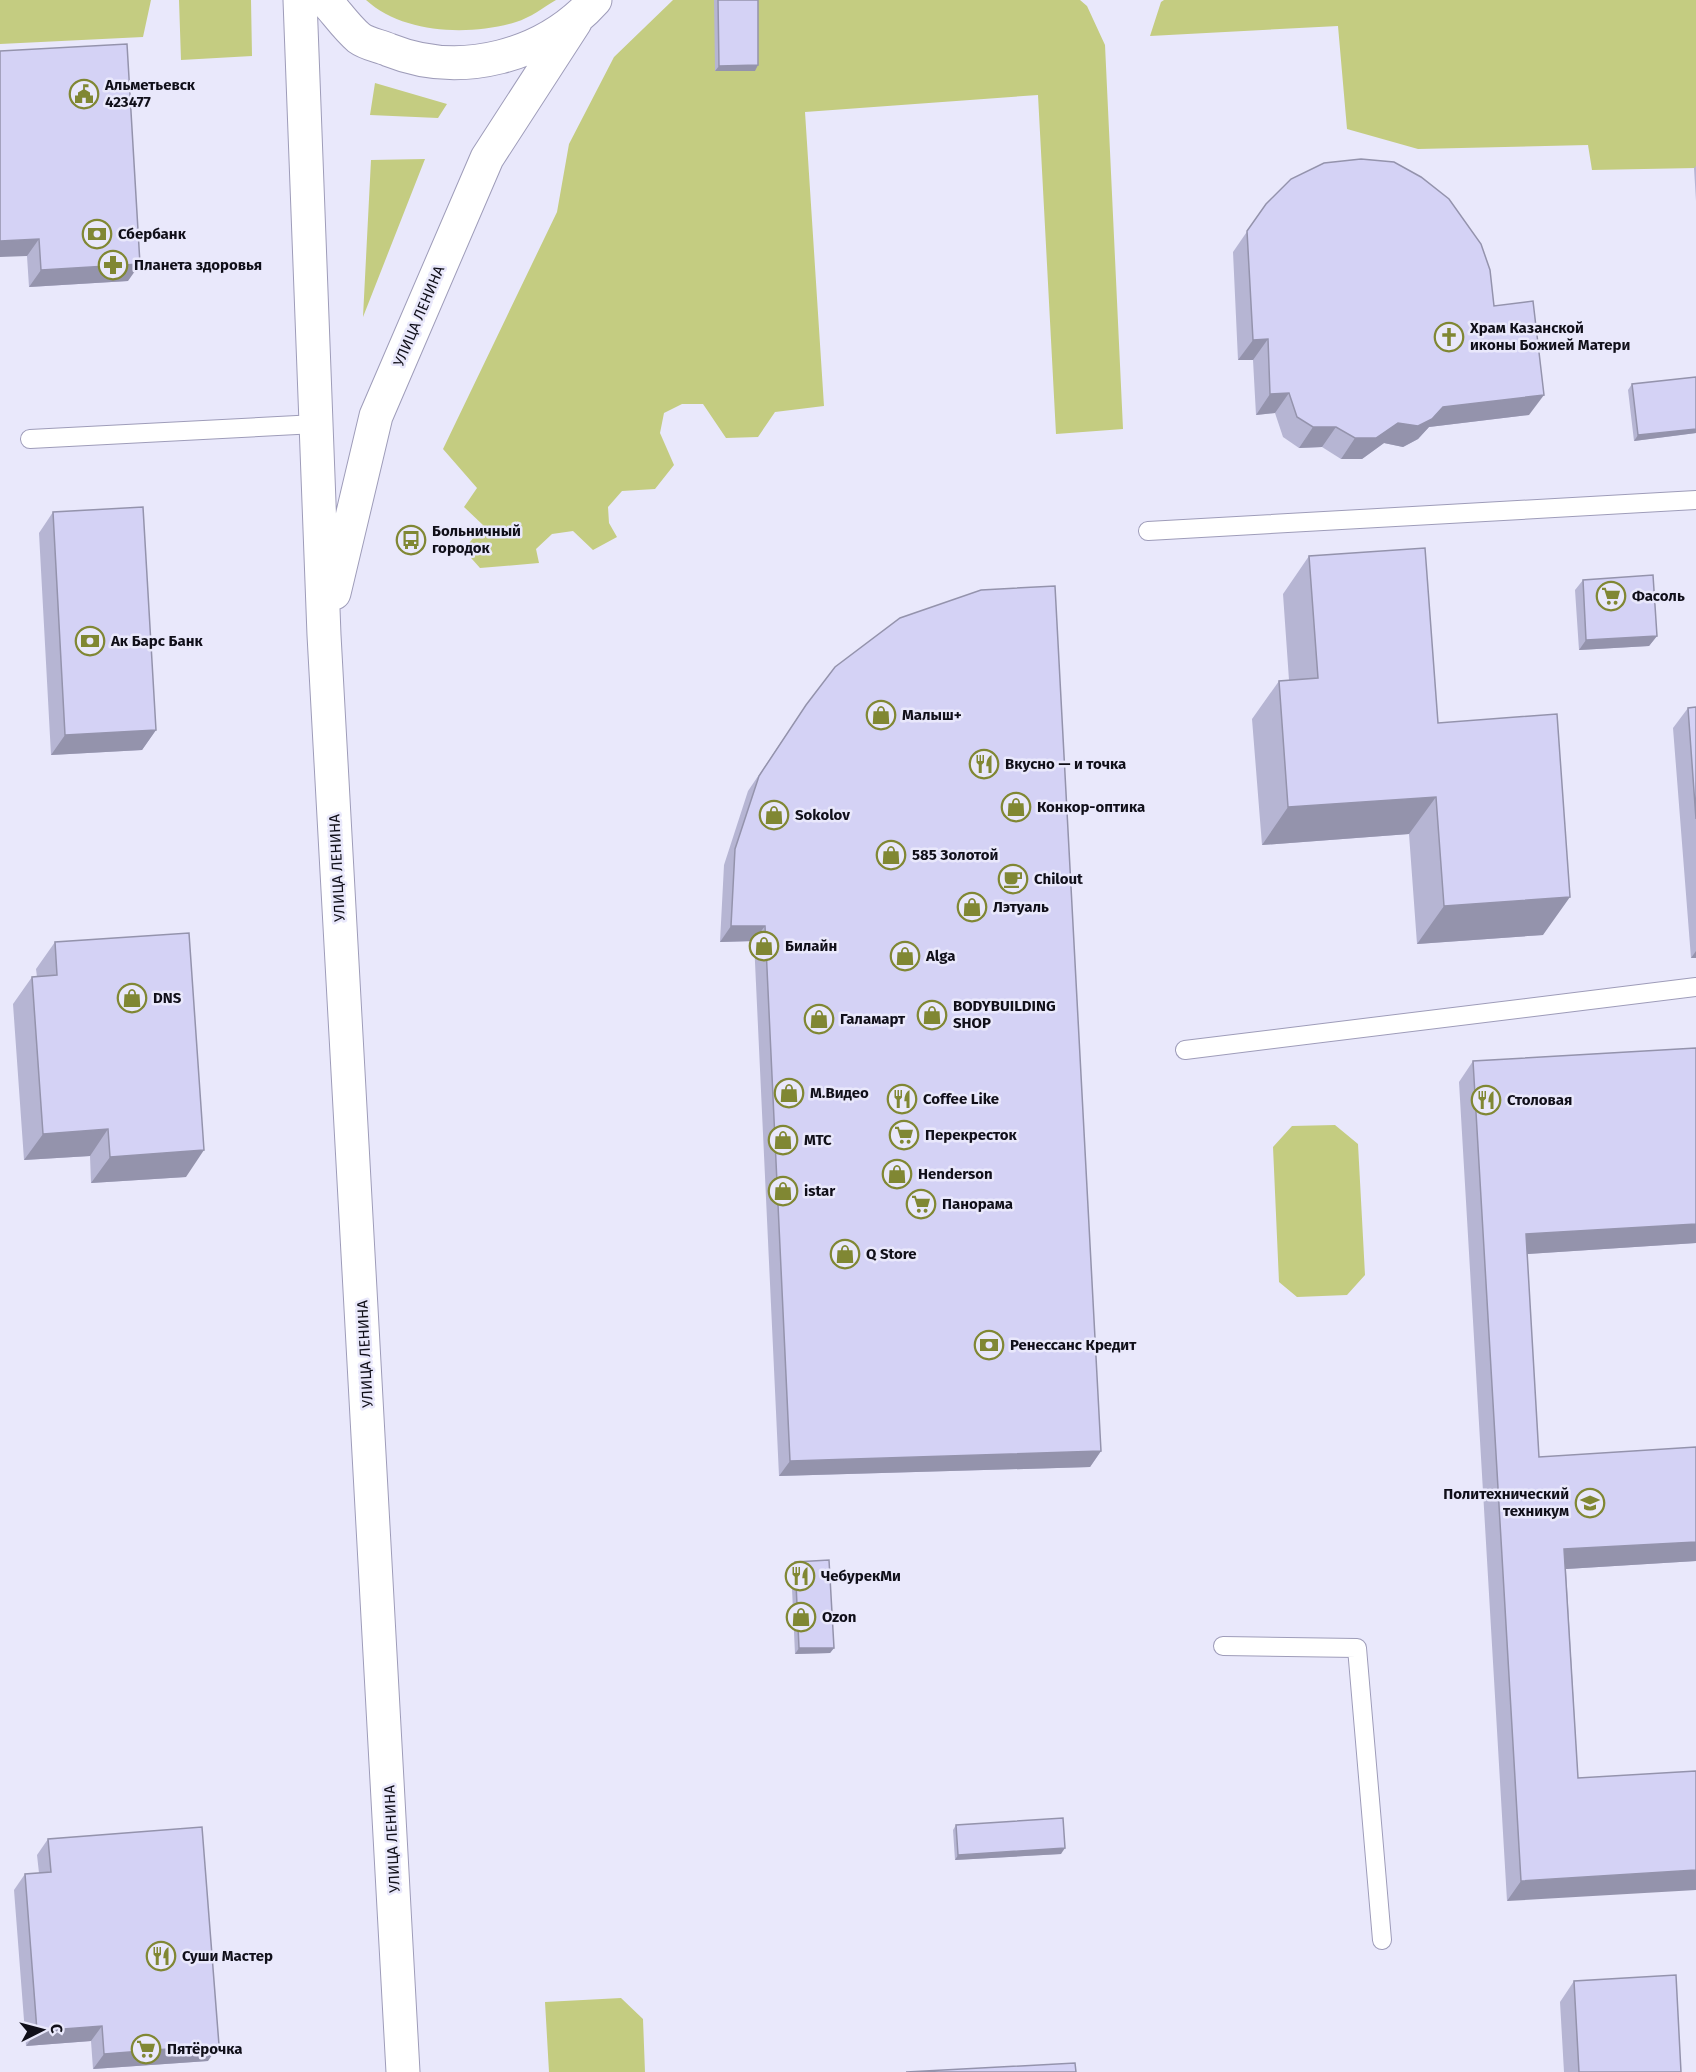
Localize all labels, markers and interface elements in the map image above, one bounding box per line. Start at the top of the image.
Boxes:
place label: Альметьевск 423477 [104,76,196,111]
public building icon: Альметьевск 423477 [68,78,100,110]
bank icon: Сбербанк [81,218,113,250]
place label: Сбербанк [118,225,187,243]
pharmacy icon: Планета здоровья [97,249,129,281]
place label: Планета здоровья [134,256,262,274]
street label: УЛИЦА ЛЕНИНА [390,263,448,369]
place label: Храм Казанской иконы Божией Матери [1469,319,1630,354]
church icon: Храм Казанской иконы Божией Матери [1433,321,1465,353]
place label: Больничный городок [432,522,521,557]
bus stop icon: Больничный городок [395,524,427,556]
supermarket icon: Фасоль [1595,580,1627,612]
place label: Фасоль [1632,587,1685,605]
bank icon: Ак Барс Банк [74,625,106,657]
place label: Ак Барс Банк [110,632,203,650]
shop icon: Малыш+ [865,699,897,731]
place label: Малыш+ [902,706,962,724]
restaurant icon: Вкусно — и точка [968,748,1000,780]
place label: Вкусно — и точка [1005,755,1126,773]
shop icon: Конкор-оптика [1000,791,1032,823]
place label: Конкор-оптика [1037,798,1145,816]
shop icon: Sokolov [758,799,790,831]
place label: Sokolov [795,806,850,824]
street label: УЛИЦА ЛЕНИНА [325,813,349,922]
shop icon: 585 Золотой [875,839,907,871]
place label: 585 Золотой [912,846,998,864]
cafe icon: Chilout [997,863,1029,895]
place label: Chilout [1034,870,1083,888]
shop icon: Лэтуаль [956,891,988,923]
place label: Лэтуаль [993,898,1049,916]
shop icon: Билайн [748,930,780,962]
place label: Билайн [785,937,837,955]
shop icon: Alga [889,940,921,972]
place label: Alga [925,947,955,965]
shop icon: DNS [116,982,148,1014]
place label: DNS [153,989,182,1007]
place label: BODYBUILDING SHOP [953,997,1056,1032]
shop icon: BODYBUILDING SHOP [916,999,948,1031]
shop icon: Галамарт [803,1003,835,1035]
place label: Галамарт [840,1010,906,1028]
shop icon: М.Видео [773,1077,805,1109]
restaurant icon: Coffee Like [886,1083,918,1115]
place label: М.Видео [810,1084,869,1102]
restaurant icon: Столовая [1470,1084,1502,1116]
place label: Coffee Like [923,1090,999,1108]
place label: Столовая [1507,1091,1572,1109]
supermarket icon: Перекресток [888,1119,920,1151]
shop icon: МТС [767,1124,799,1156]
place label: Перекресток [925,1126,1018,1144]
place label: МТС [804,1131,832,1149]
shop icon: Henderson [881,1158,913,1190]
place label: Henderson [918,1165,993,1183]
shop icon: istar [767,1175,799,1207]
place label: istar [804,1182,836,1200]
supermarket icon: Панорама [905,1188,937,1220]
place label: Панорама [942,1195,1013,1213]
shop icon: Q Store [829,1238,861,1270]
place label: Q Store [866,1245,917,1263]
street label: УЛИЦА ЛЕНИНА [353,1299,377,1408]
bank icon: Ренессанс Кредит [973,1329,1005,1361]
place label: Ренессанс Кредит [1010,1336,1137,1354]
place label: Политехнический техникум [1443,1485,1569,1520]
school or university icon: Политехнический техникум [1574,1487,1606,1519]
restaurant icon: ЧебурекМи [784,1560,816,1592]
place label: ЧебурекМи [821,1567,901,1585]
shop icon: Ozon [785,1601,817,1633]
place label: Ozon [822,1608,856,1626]
street label: УЛИЦА ЛЕНИНА [380,1784,404,1893]
restaurant icon: Суши Мастер [145,1940,177,1972]
place label: Суши Мастер [182,1947,273,1965]
north arrow [12,2000,72,2060]
text: С [46,2023,66,2035]
supermarket icon: Пятёрочка [130,2033,162,2065]
place label: Пятёрочка [167,2040,243,2058]

